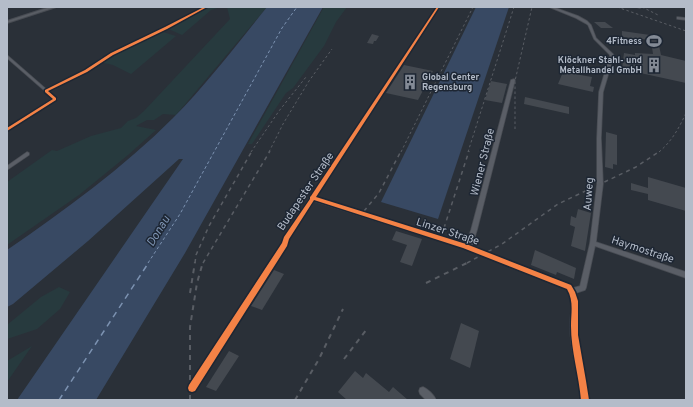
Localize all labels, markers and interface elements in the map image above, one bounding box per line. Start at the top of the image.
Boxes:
sports icon: 4Fitness [645,32,663,50]
place label: 4Fitness [606,36,642,47]
place label: Klöckner Stahl- und Metallhandel GmbH [558,55,642,76]
building icon: Klöckner Stahl- und Metallhandel GmbH [645,56,663,74]
place label: Global Center Regensburg [422,72,479,93]
building icon: Global Center Regensburg [401,73,419,91]
street label: Wiener Straße [468,127,498,198]
street label: Budapester Straße [274,150,337,233]
street label: Auweg [581,177,597,211]
water label: Donau [143,213,175,250]
street label: Linzer Straße [414,215,481,249]
street label: Haymostraße [610,233,676,267]

